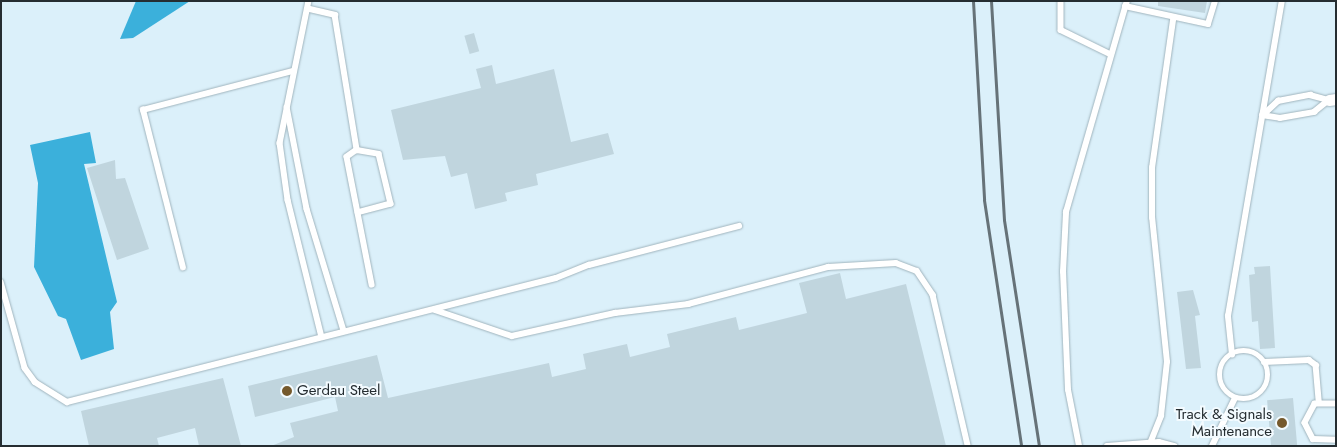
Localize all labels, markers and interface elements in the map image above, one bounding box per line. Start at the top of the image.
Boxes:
place label: Gerdau Steel [297,382,380,400]
marker: Gerdau Steel [281,385,293,397]
place label: Track & Signals Maintenance [1176,405,1272,440]
marker: Track & Signals Maintenance [1276,417,1288,429]

